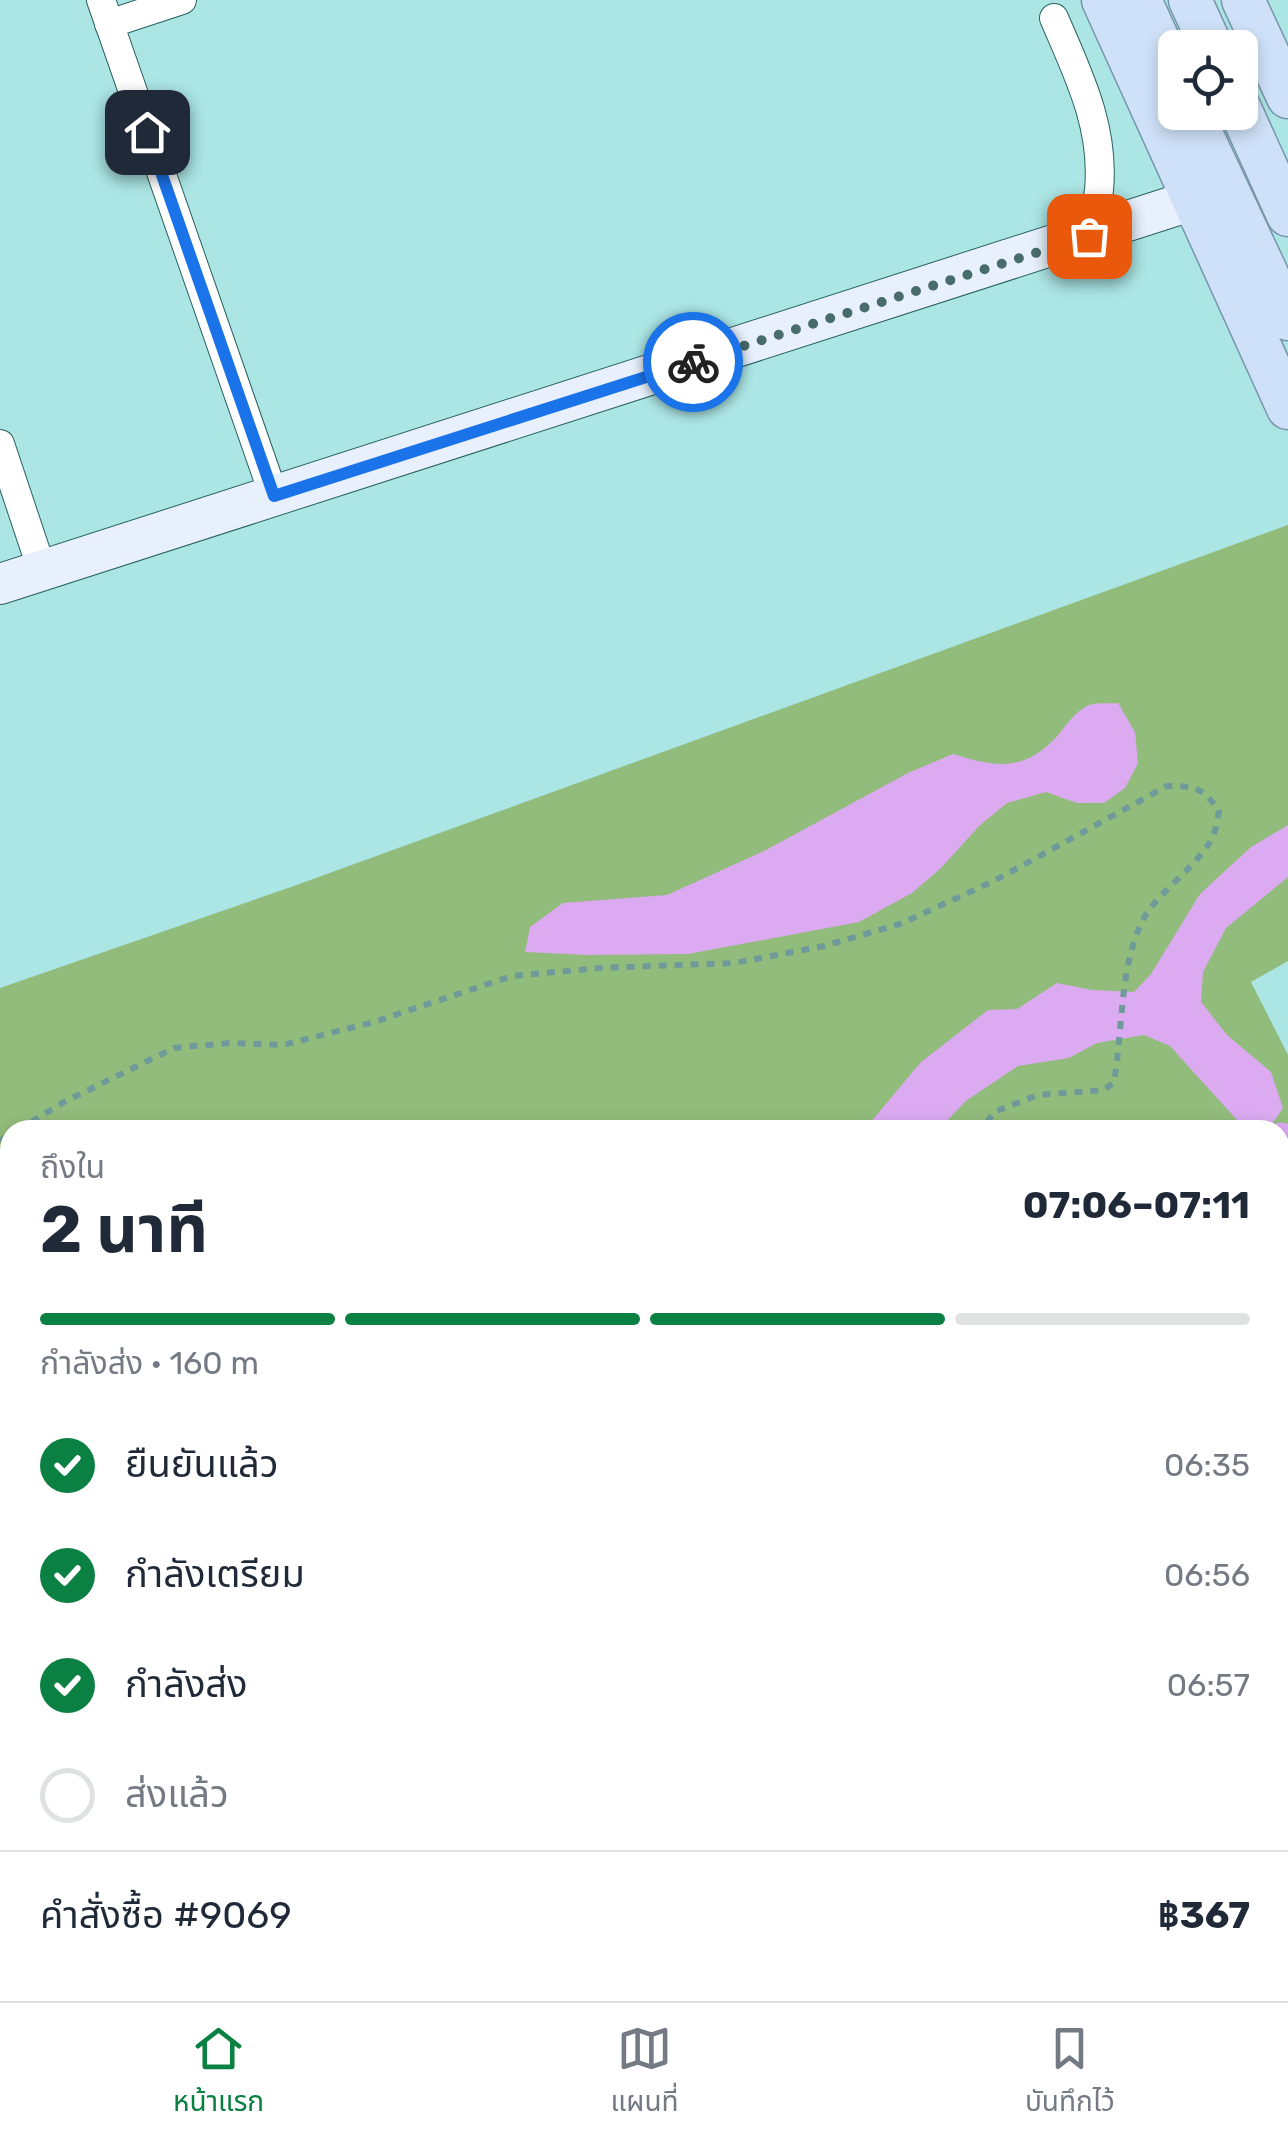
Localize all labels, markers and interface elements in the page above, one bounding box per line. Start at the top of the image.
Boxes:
map controls [1158,30,1258,130]
button: locate [1158,30,1258,130]
pin [105,90,190,175]
icon: home [120,105,175,160]
pin [1047,194,1132,279]
icon: bag [1062,209,1117,264]
courier [643,312,743,412]
icon: bike [666,335,721,390]
text: ถึงใน [40,1148,105,1186]
text: 07:06–07:11 [1023,1182,1250,1228]
text: 2 นาที [40,1191,208,1268]
text: กำลังส่ง · 160 m [40,1344,259,1382]
icon: check [40,1438,95,1493]
text: ยืนยันแล้ว [125,1441,278,1487]
text: 06:35 [1164,1446,1250,1484]
icon: check [40,1548,95,1603]
text: กำลังเตรียม [125,1551,305,1597]
text: 06:56 [1164,1556,1250,1594]
icon: check [40,1658,95,1713]
text: กำลังส่ง [125,1661,247,1707]
text: 06:57 [1167,1666,1250,1704]
text: ส่งแล้ว [125,1771,229,1817]
text: คำสั่งซื้อ #9069 [40,1892,292,1938]
text: ฿367 [1158,1892,1250,1938]
tab: หน้าแรก [173,2021,264,2124]
tab: แผนที่ [610,2021,679,2124]
tab: บันทึกไว้ [1025,2021,1115,2124]

